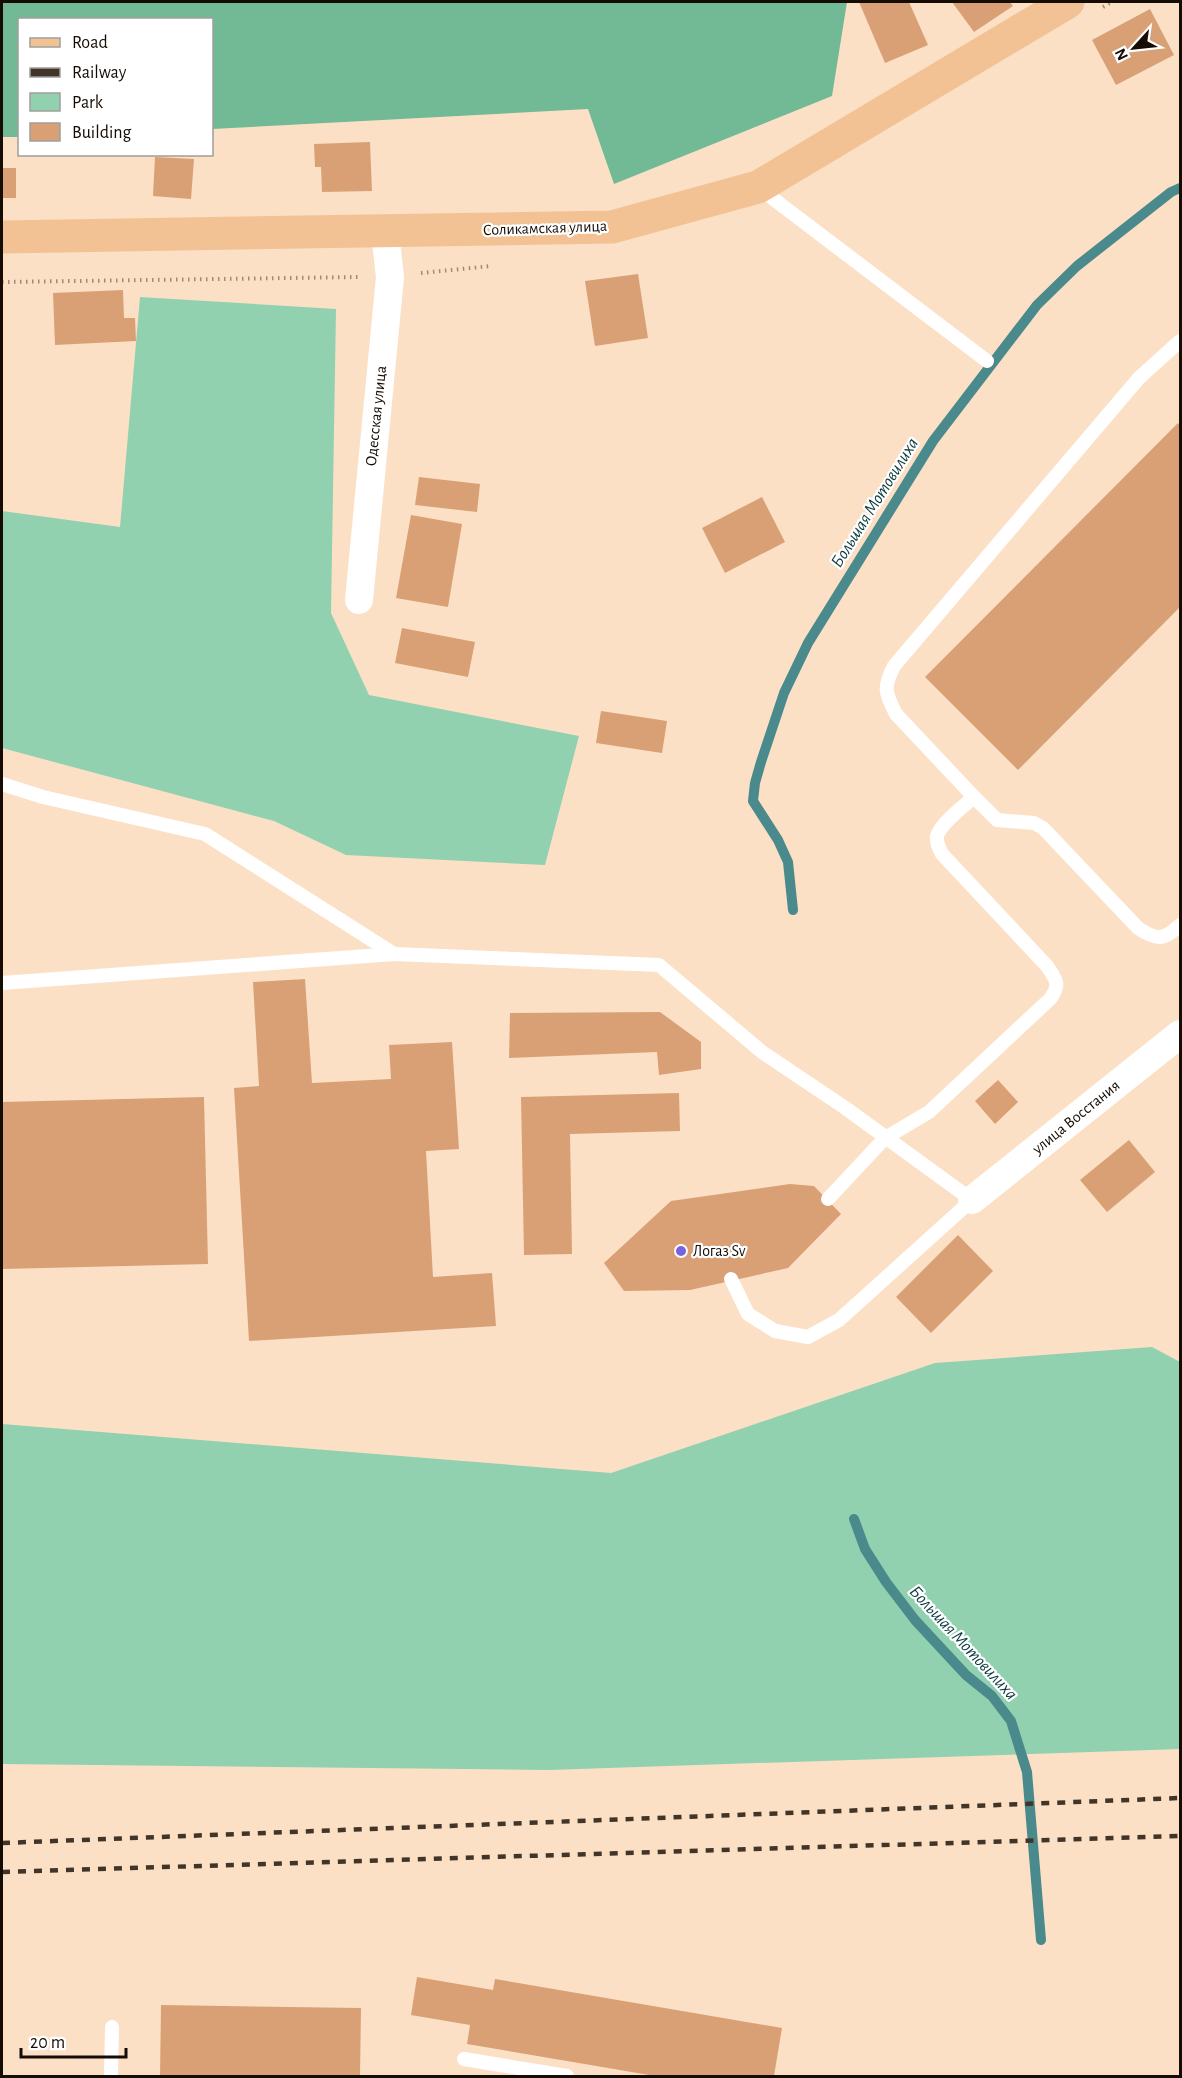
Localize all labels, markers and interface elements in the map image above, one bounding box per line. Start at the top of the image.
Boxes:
legend [18,18,213,156]
north arrow [1104,18,1164,78]
text: Road [72,34,108,52]
text: N [1112,46,1131,63]
text: Railway [72,64,127,82]
text: Park [72,94,104,112]
text: Building [72,124,132,142]
street label: Соликамская улица [482,218,608,239]
street label: Одесская улица [363,365,390,467]
water label: Большая Мотовилиха [828,435,922,571]
street label: улица Восстания [1028,1077,1123,1158]
place label: Логаз Sv [693,1243,746,1259]
marker: Логаз Sv [674,1244,688,1258]
water label: Большая Мотовилиха [906,1582,1020,1704]
scale bar [21,2021,126,2059]
text: 20 m [30,2034,65,2052]

